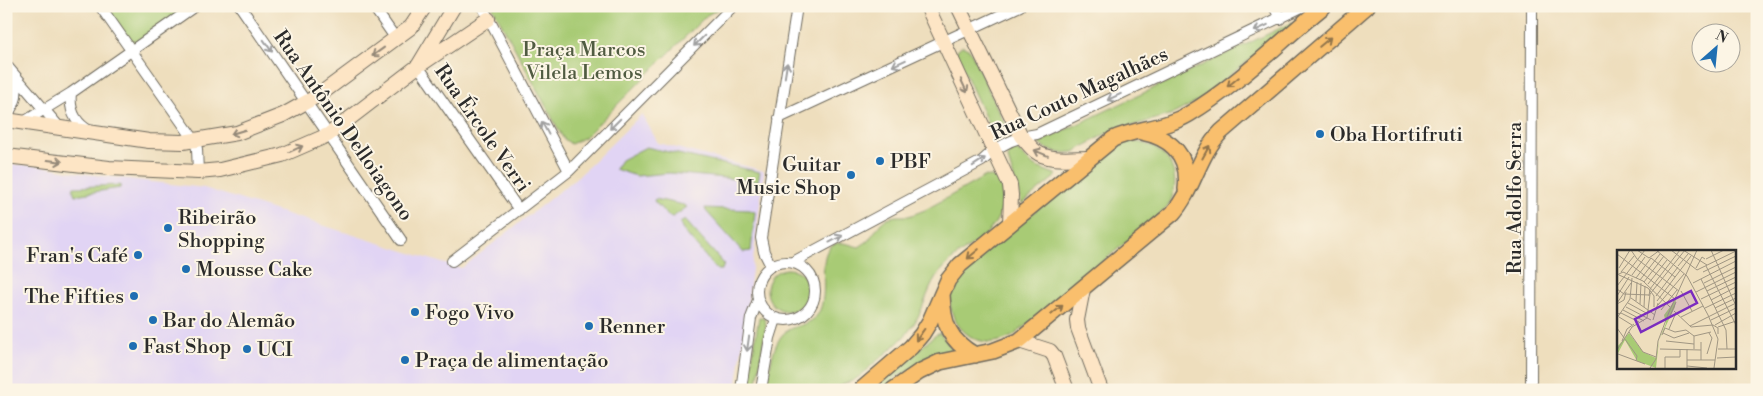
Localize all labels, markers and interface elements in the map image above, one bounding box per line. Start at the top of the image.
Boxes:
north arrow [1690,22,1740,72]
one-way arrow [1254,23,1269,33]
street label: Rua Antônio Delloiagono [267,26,418,226]
text: N [1712,27,1730,48]
one-way arrow [692,35,705,47]
one-way arrow [1318,36,1331,47]
park label: Praça Marcos Vilela Lemos [523,38,646,86]
one-way arrow [263,39,273,53]
street label: Rua Couto Magalhães [987,42,1172,147]
one-way arrow [371,47,385,57]
one-way arrow [892,58,907,68]
street label: Rua Ércole Verri [428,59,536,198]
one-way arrow [782,63,792,79]
one-way arrow [1226,76,1239,88]
one-way arrow [960,78,969,93]
one-way arrow [1107,93,1122,103]
one-way arrow [609,118,621,131]
one-way arrow [540,121,549,136]
street label: Rua Adolfo Serra [1503,121,1528,274]
place label: Oba Hortifruti [1330,123,1463,148]
one-way arrow [230,128,246,138]
marker: Oba Hortifruti [1314,128,1326,140]
one-way arrow [288,143,303,153]
one-way arrow [1201,144,1211,159]
one-way arrow [1034,148,1049,158]
place label: PBF [890,150,931,175]
place label: Guitar Music Shop [736,153,841,201]
marker: PBF [874,155,886,167]
one-way arrow [46,156,62,166]
one-way arrow [971,157,985,167]
marker: Guitar Music Shop [845,169,857,181]
place label: Ribeirão Shopping [178,206,265,254]
marker: Ribeirão Shopping [162,222,174,234]
one-way arrow [828,234,843,244]
place label: Fran's Café [26,244,128,269]
one-way arrow [966,248,979,260]
marker: Fran's Café [132,249,144,261]
inset map [1617,250,1736,368]
place label: Mousse Cake [196,258,312,283]
marker: Mousse Cake [180,263,192,275]
place label: The Fifties [24,285,124,310]
marker: The Fifties [128,290,140,302]
place label: Fogo Vivo [425,301,514,326]
one-way arrow [1050,305,1063,316]
marker: Fogo Vivo [409,306,421,318]
place label: Bar do Alemão [162,309,295,334]
marker: Bar do Alemão [147,314,159,326]
place label: Renner [599,315,666,340]
marker: Renner [583,320,595,332]
one-way arrow [915,328,925,342]
place label: Fast Shop [143,335,231,360]
one-way arrow [742,336,752,352]
place label: UCI [257,338,293,363]
marker: Fast Shop [127,340,139,352]
marker: UCI [241,343,253,355]
place label: Praça de alimentação [415,349,608,374]
marker: Praça de alimentação [399,354,411,366]

